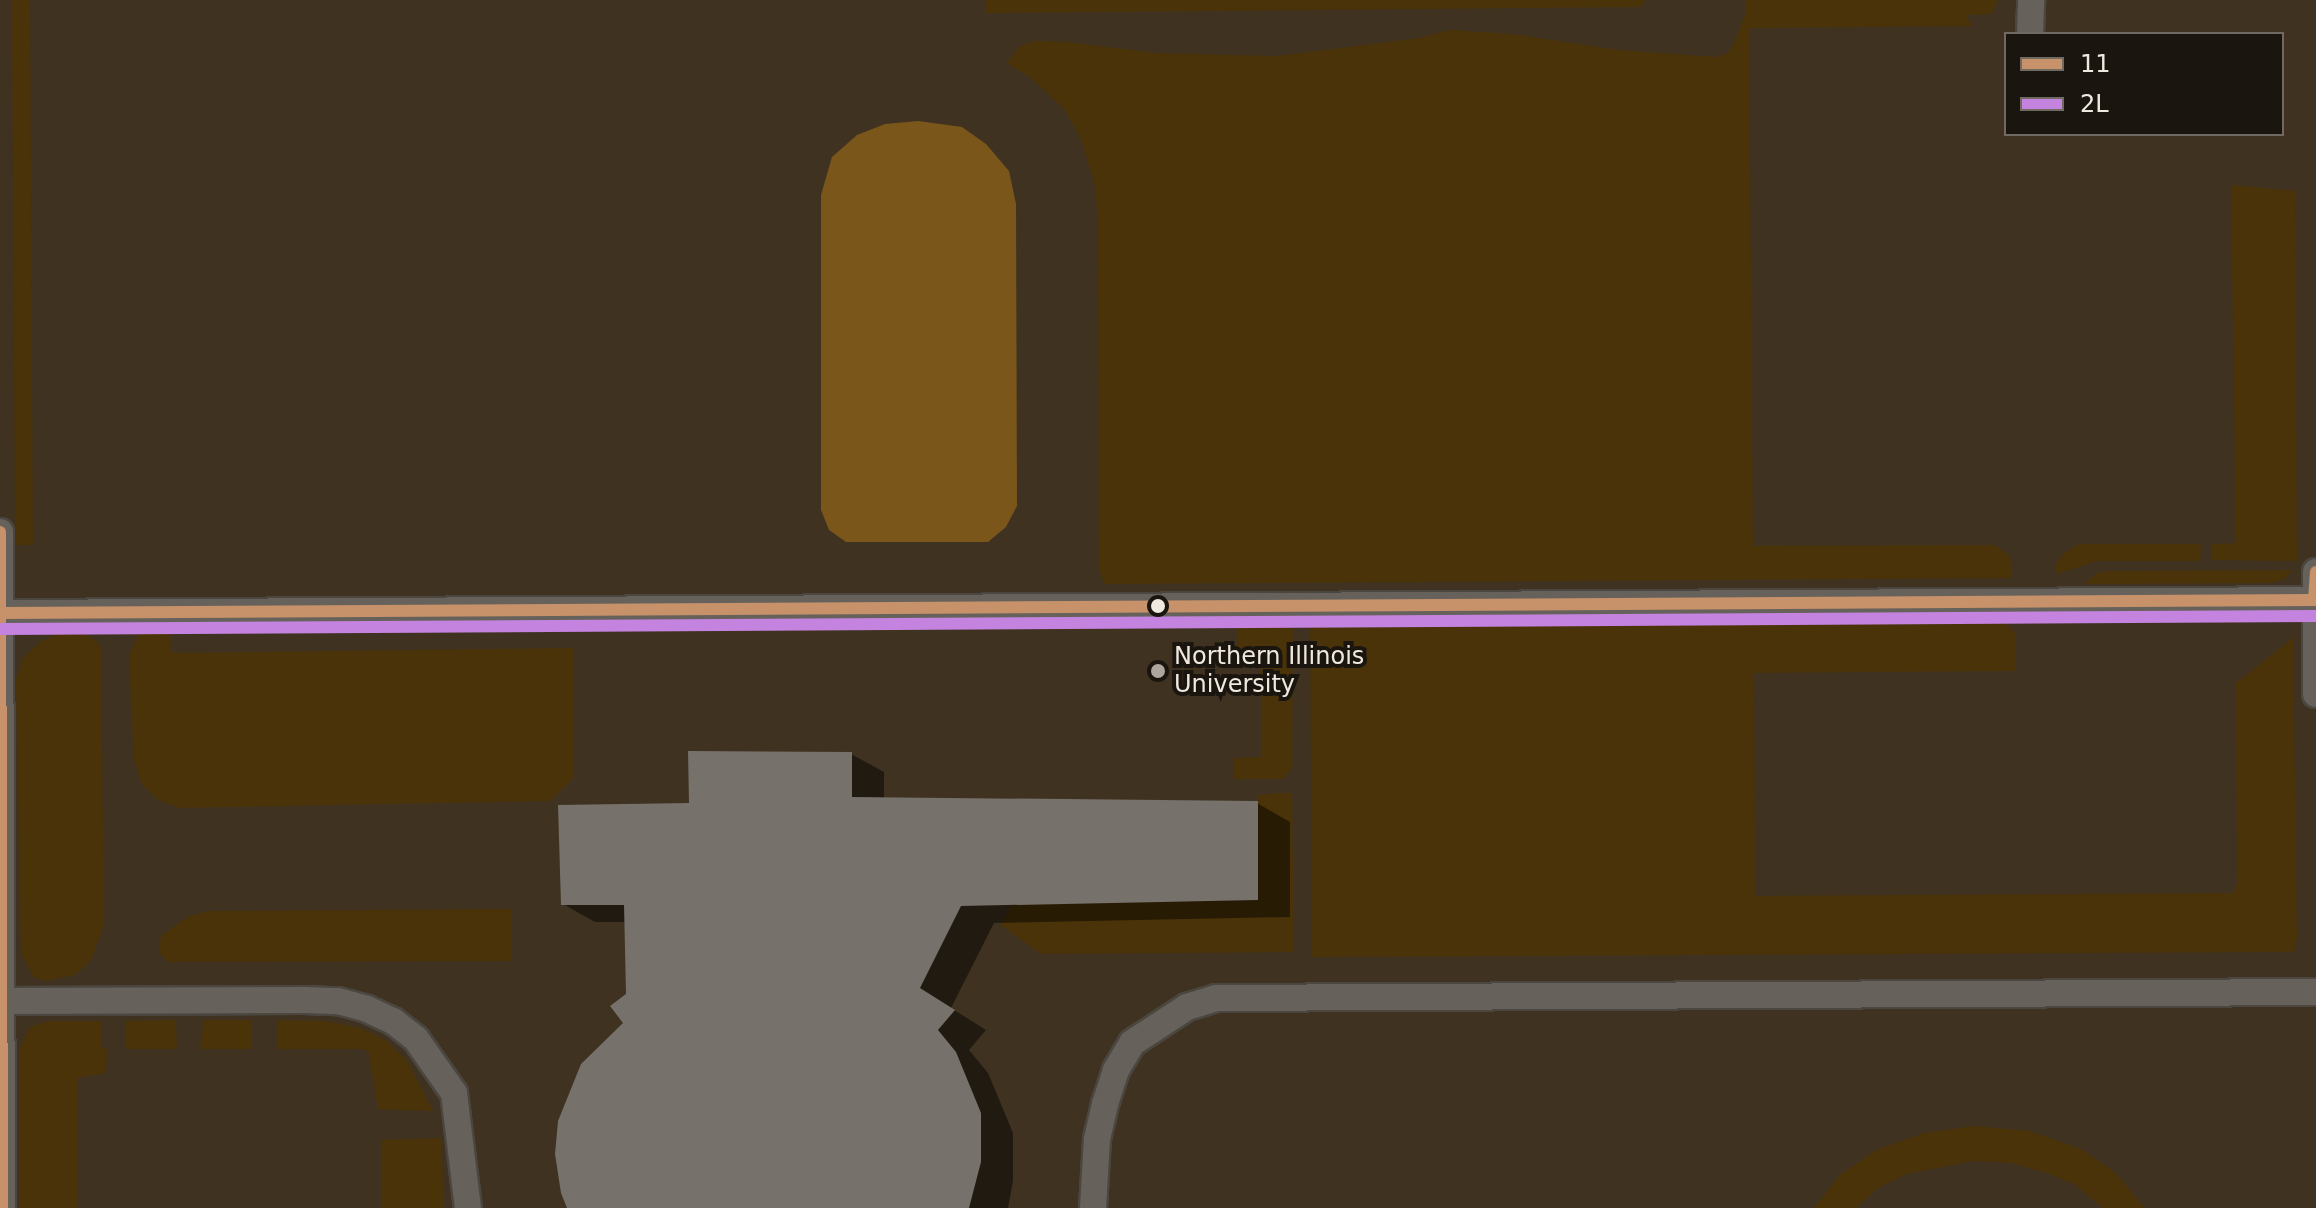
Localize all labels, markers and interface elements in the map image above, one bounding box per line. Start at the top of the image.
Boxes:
legend [2004,32,2284,136]
text: 11 [2080,50,2111,78]
text: 2L [2080,90,2109,118]
unlabelled marker [1150,598,1166,614]
place label: Northern Illinois University [1174,643,1364,699]
marker: Northern Illinois University [1149,662,1167,680]

